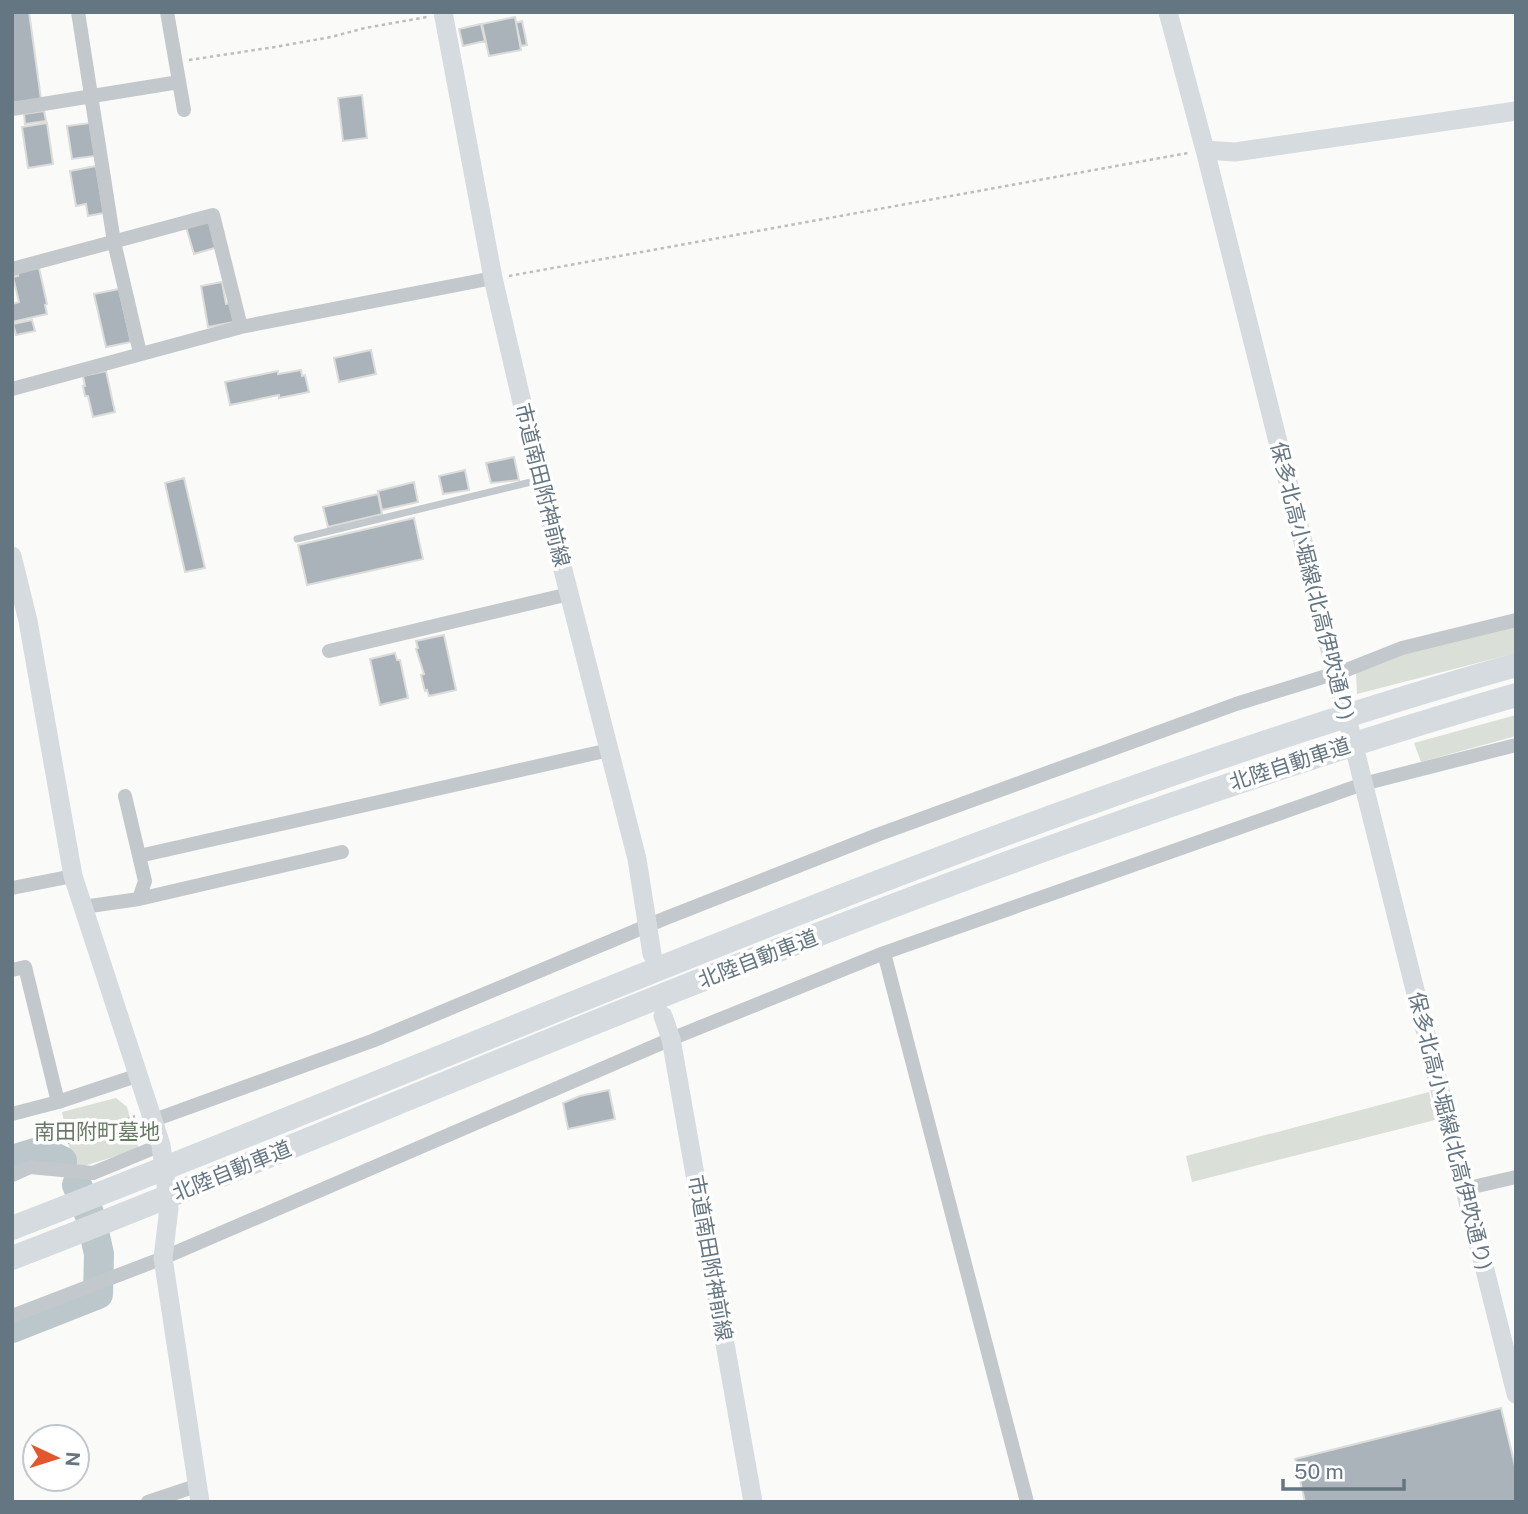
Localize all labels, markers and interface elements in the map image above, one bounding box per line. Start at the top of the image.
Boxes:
street label: 市道南田附神前線 [510,400,575,569]
street label: 保多北高小堀線(北高伊吹通り) [1266,439,1359,723]
street label: 北陸自動車道 [1226,732,1354,795]
street label: 北陸自動車道 [695,924,821,993]
street label: 保多北高小堀線(北高伊吹通り) [1404,989,1497,1273]
park label: 南田附町墓地 [34,1119,160,1144]
street label: 北陸自動車道 [169,1135,295,1206]
street label: 市道南田附神前線 [684,1173,737,1343]
north arrow [21,1423,91,1493]
scale bar [1283,1448,1404,1492]
text: N [61,1451,84,1467]
text: 50 m [1294,1459,1344,1484]

